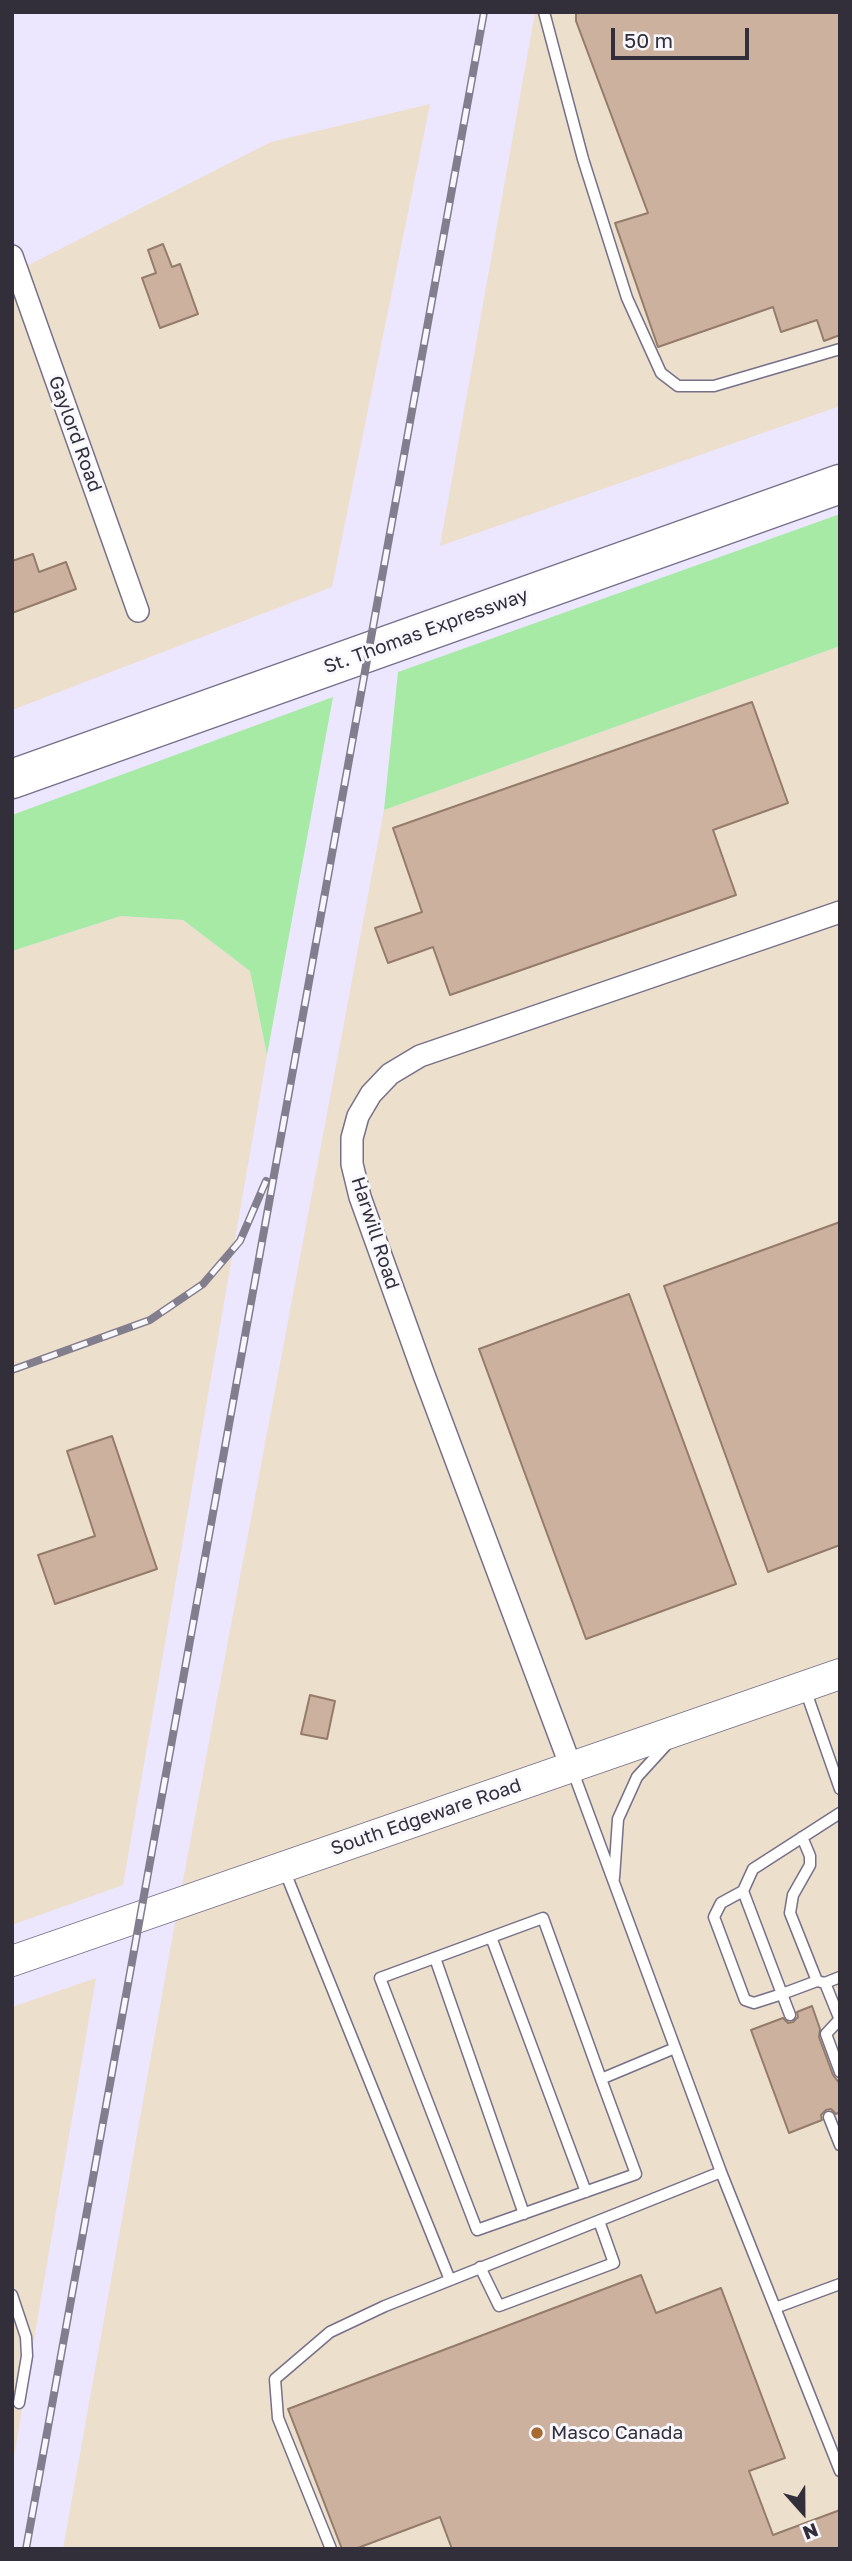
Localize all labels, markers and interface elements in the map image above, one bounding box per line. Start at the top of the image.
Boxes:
scale bar [614,14,752,58]
text: 50 m [624,27,673,53]
street label: Gaylord Road [43,373,107,495]
street label: St. Thomas Expressway [321,583,531,679]
street label: Harwill Road [346,1174,404,1292]
street label: South Edgeware Road [328,1774,524,1860]
place label: Masco Canada [551,2422,683,2444]
marker: Masco Canada [529,2425,545,2441]
north arrow [768,2477,838,2547]
text: N [800,2519,822,2545]

